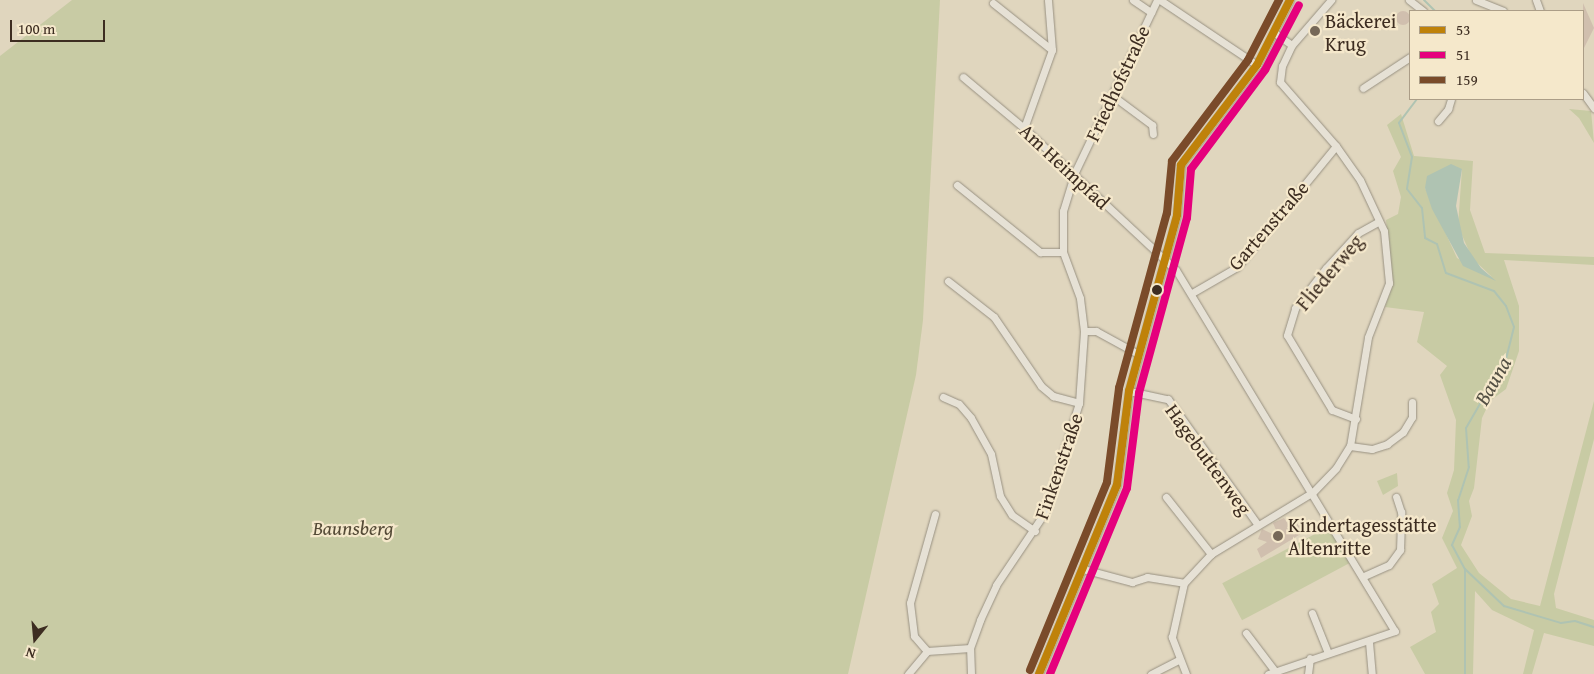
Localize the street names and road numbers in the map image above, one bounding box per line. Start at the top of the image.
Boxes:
street label: Friedhofstraße [1080,21,1154,145]
street label: Am Heimpfad [1015,118,1115,214]
street label: Gartenstraße [1223,175,1313,275]
street label: Fliederweg [1290,229,1368,315]
street label: Hagebuttenweg [1161,399,1257,519]
street label: Finkenstraße [1029,410,1087,522]

